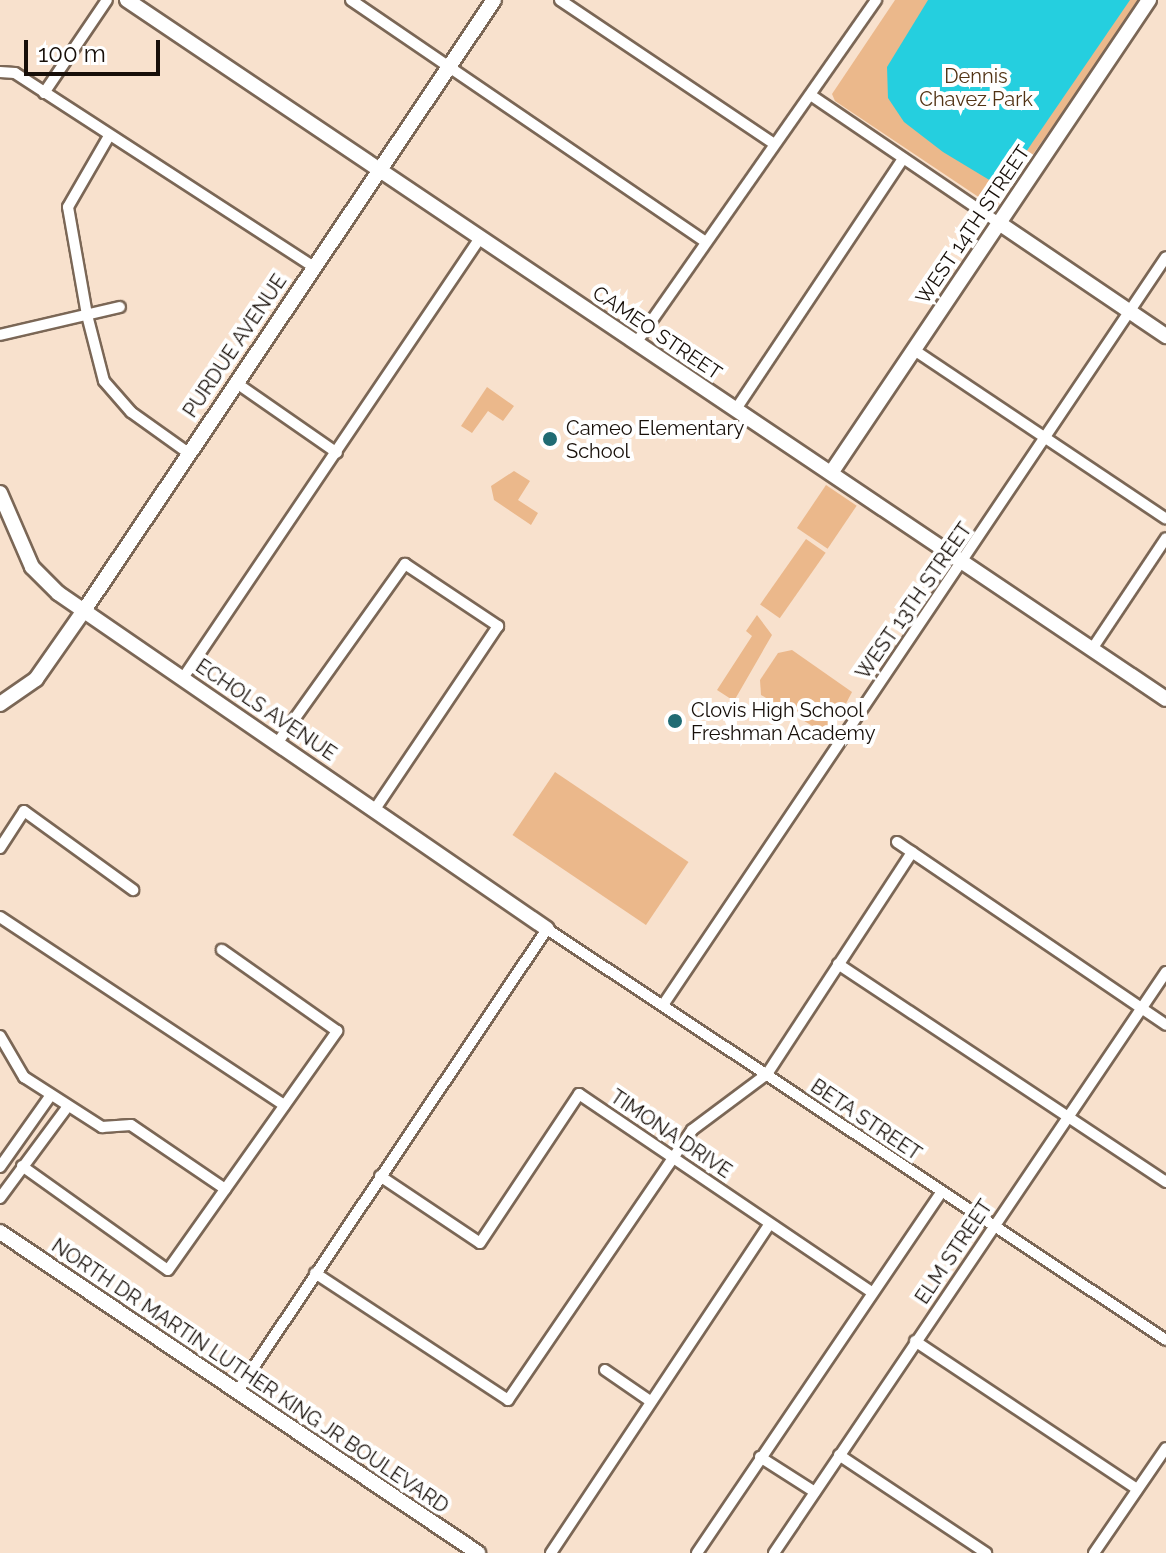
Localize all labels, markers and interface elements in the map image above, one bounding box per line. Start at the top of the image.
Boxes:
scale bar [28,24,164,74]
text: 100 m [38,39,106,68]
park label: Dennis Chavez Park [919,65,1033,112]
street label: WEST 14TH STREET [911,141,1035,309]
street label: PURDUE AVENUE [178,270,292,422]
street label: CAMEO STREET [588,281,726,385]
place label: Cameo Elementary School [566,416,744,463]
marker: Cameo Elementary School [541,430,559,448]
street label: WEST 13TH STREET [851,518,977,684]
street label: ECHOLS AVENUE [191,654,341,766]
place label: Clovis High School Freshman Academy [691,698,876,745]
marker: Clovis High School Freshman Academy [666,712,684,730]
street label: BETA STREET [806,1074,926,1166]
street label: TIMONA DRIVE [605,1084,737,1184]
street label: ELM STREET [910,1195,998,1309]
street label: NORTH DR MARTIN LUTHER KING JR BOULEVARD [47,1234,453,1518]

